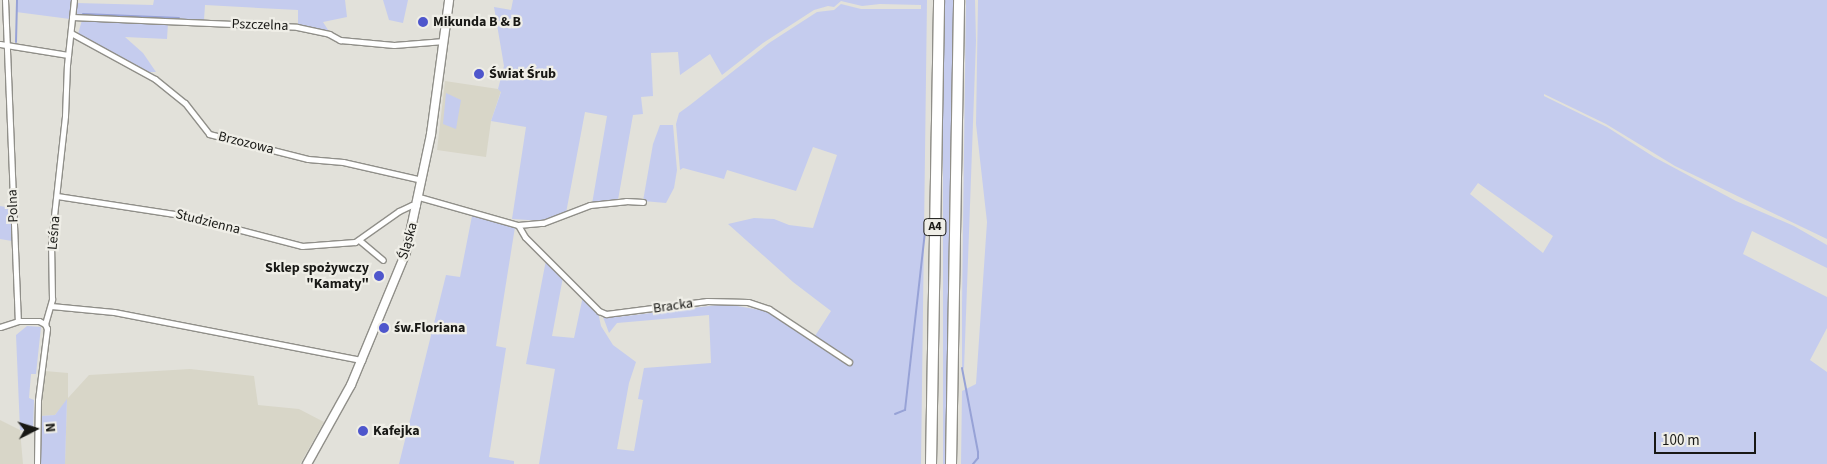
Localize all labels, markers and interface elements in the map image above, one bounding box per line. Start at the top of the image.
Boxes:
place label: Mikunda B & B [433,14,521,30]
street label: Pszczelna [231,16,289,34]
marker: Mikunda B & B [417,16,429,28]
place label: Świat Śrub [489,66,556,82]
marker: Świat Śrub [473,68,485,80]
street label: Brzozowa [216,128,276,158]
street label: Polna [4,189,22,223]
street label: Studzienna [174,206,242,238]
street label: Leśna [44,215,64,251]
road number: A4 [922,218,948,236]
street label: Śląska [395,221,421,261]
place label: Sklep spożywczy "Kamaty" [265,260,369,292]
marker: Sklep spożywczy "Kamaty" [373,270,385,282]
street label: Bracka [652,295,694,317]
place label: św.Floriana [394,320,465,336]
marker: św.Floriana [378,322,390,334]
north arrow [10,404,60,454]
text: N [40,422,60,433]
scale bar [1657,422,1760,454]
place label: Kafejka [373,423,420,439]
marker: Kafejka [357,425,369,437]
text: 100 m [1662,430,1700,451]

